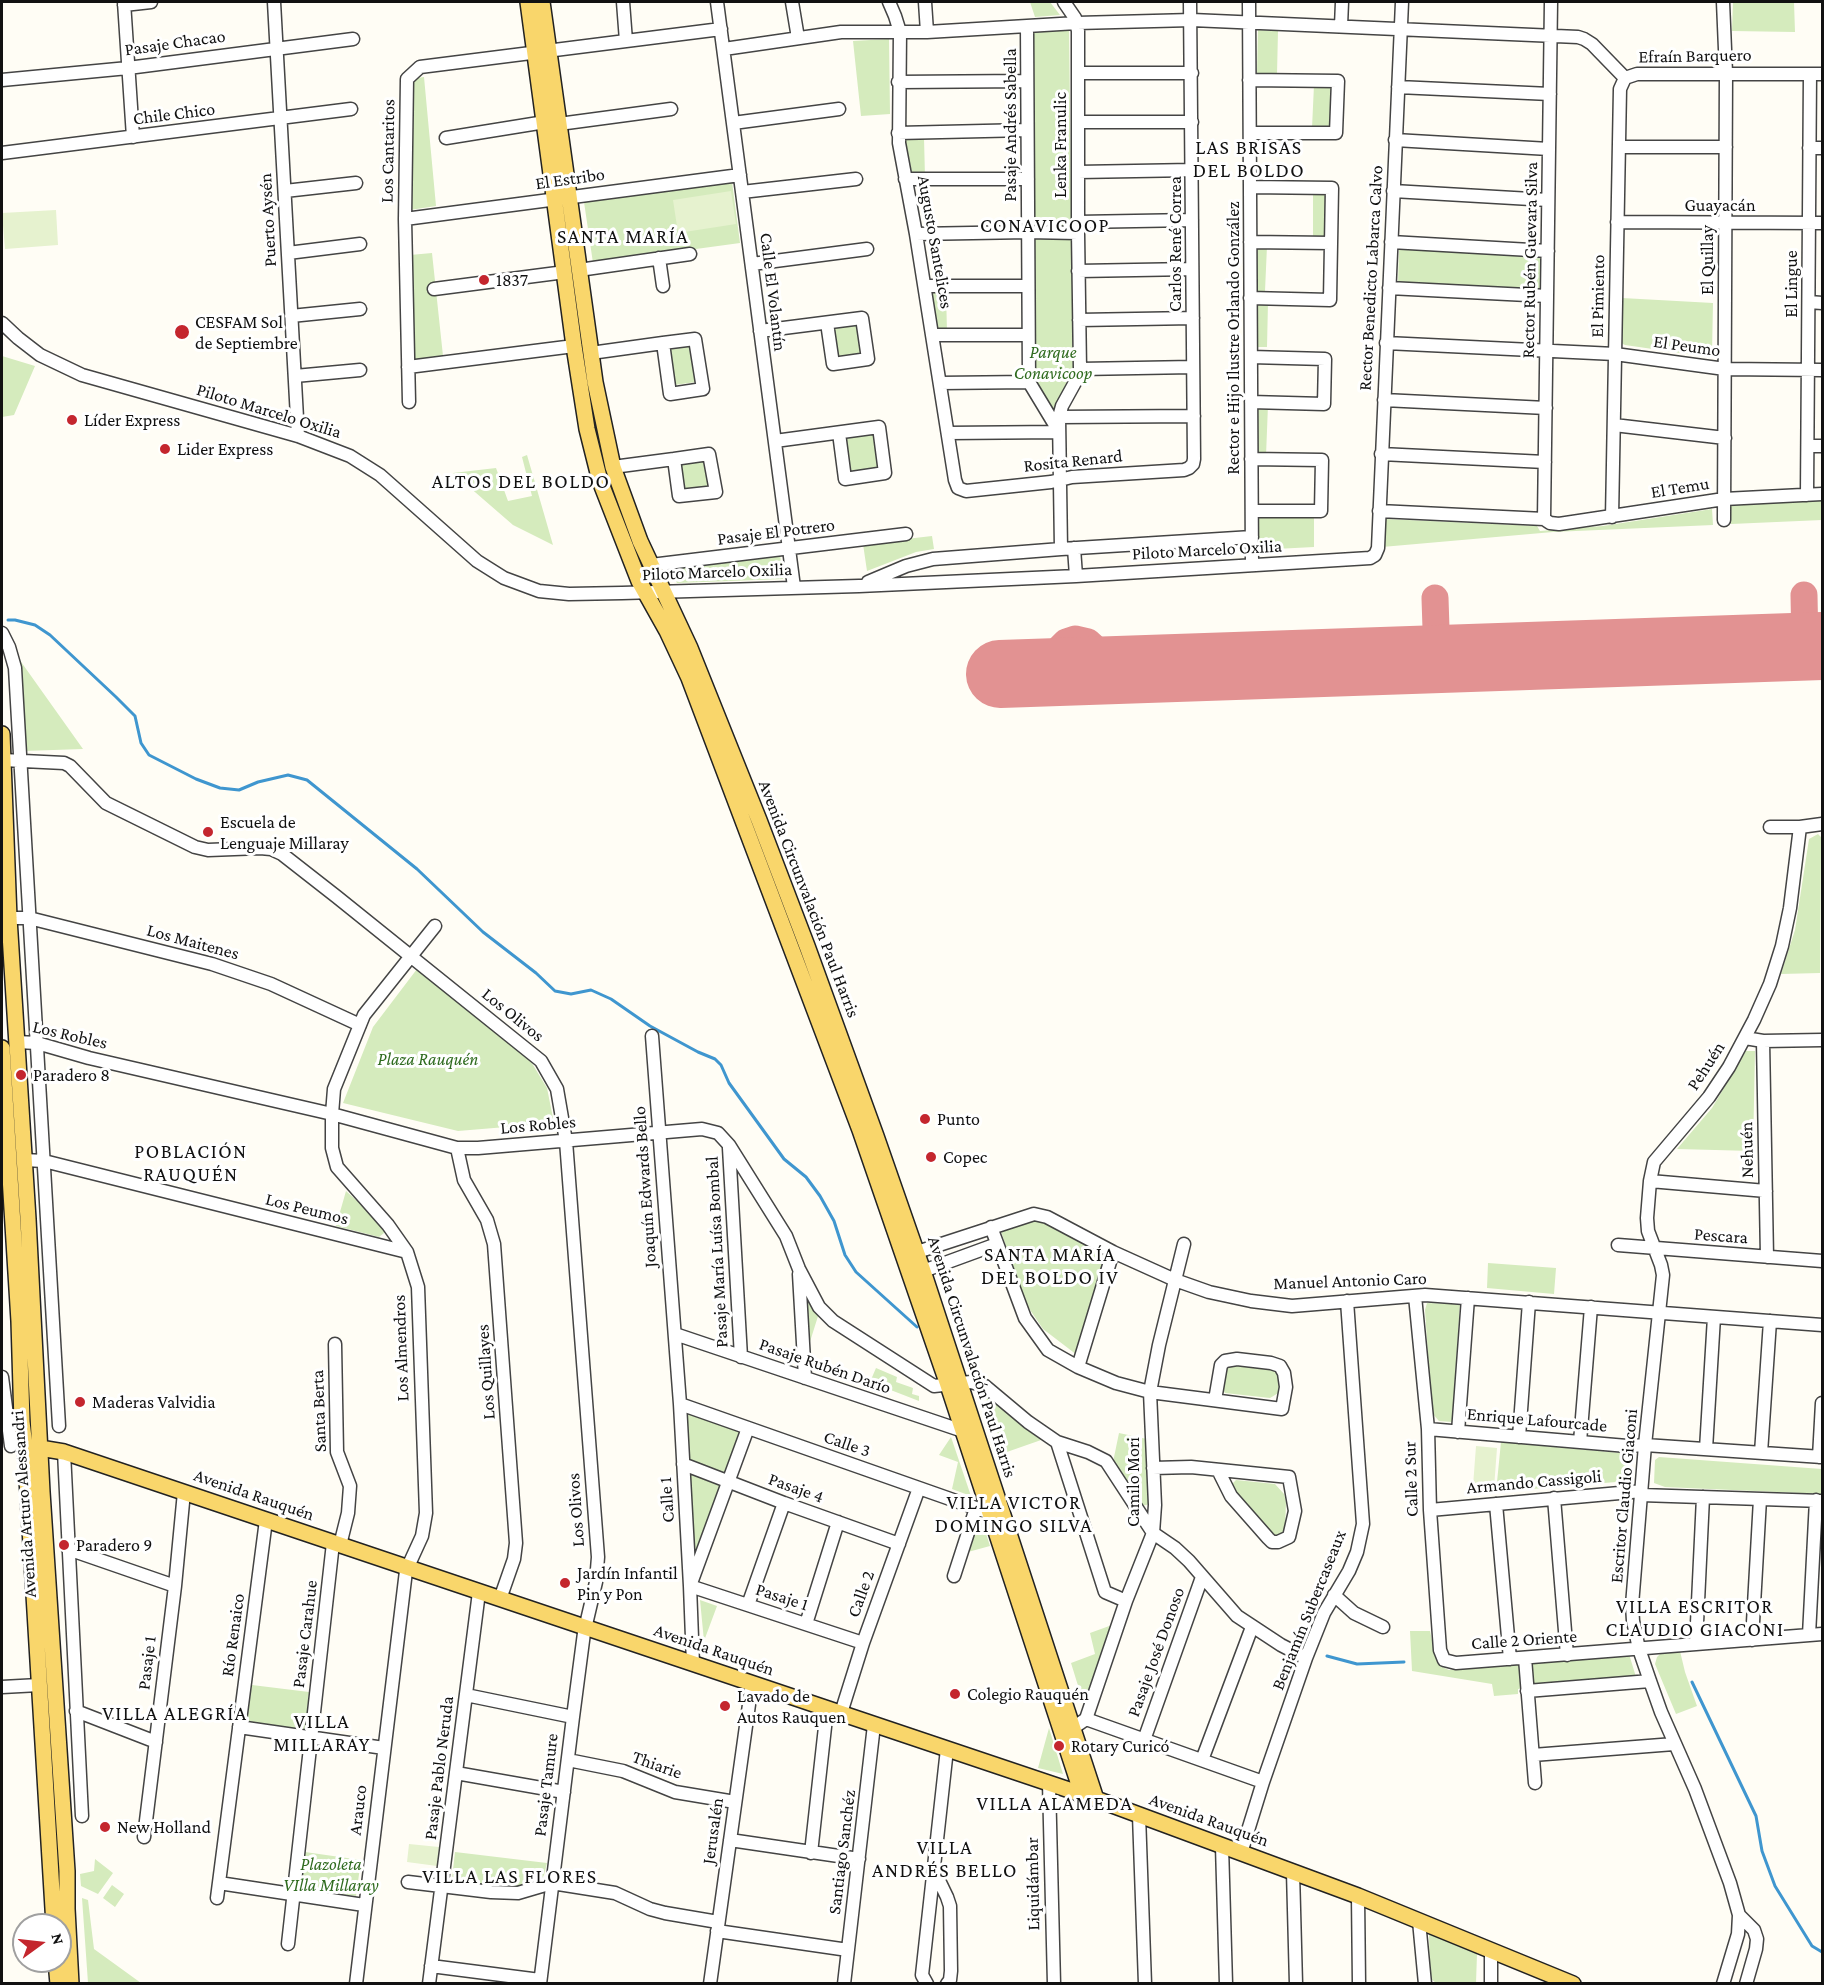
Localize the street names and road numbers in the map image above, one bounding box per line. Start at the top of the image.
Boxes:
street label: Pasaje Chacao [123,25,227,61]
street label: Efraín Barquero [1638,44,1752,68]
street label: Pasaje Andrés Sabella [999,48,1021,202]
street label: Lenka Franulic [1049,92,1071,198]
street label: Chile Chico [132,98,216,130]
street label: Los Cantaritos [376,99,400,203]
street label: Rector Rubén Guevara Silva [1517,162,1543,358]
street label: El Estribo [534,163,606,195]
street label: Rector Benedicto Labarca Calvo [1354,165,1388,391]
street label: Puerto Aysén [255,173,281,267]
street label: Augusto Santelices [913,174,957,310]
street label: Carlos René Correa [1164,176,1186,312]
street label: Guayacán [1684,194,1756,216]
street label: Rector e Hijo Ilustre Orlando González [1222,201,1244,475]
street label: El Quillay [1696,225,1718,295]
street label: Calle El Volantín [755,232,791,352]
street label: El Lingue [1780,250,1802,318]
street label: El Pimiento [1586,254,1610,338]
street label: El Peumo [1652,331,1722,361]
street label: Piloto Marcelo Oxilia [194,379,344,443]
street label: Rosita Renard [1023,445,1123,477]
street label: El Temu [1649,473,1711,503]
street label: Pasaje El Potrero [716,514,836,550]
street label: Piloto Marcelo Oxilia [1131,535,1283,565]
street label: Piloto Marcelo Oxilia [642,559,792,585]
street label: Avenida Circunvalación Paul Harris [754,777,864,1021]
street label: Los Maitenes [144,919,242,965]
street label: Los Olivos [477,983,549,1047]
street label: Los Robles [31,1016,109,1054]
street label: Pehuén [1682,1038,1730,1094]
street label: Joaquín Edwards Bello [629,1106,661,1268]
street label: Los Robles [499,1111,577,1139]
street label: Nehuén [1736,1122,1758,1178]
street label: Pasaje María Luísa Bombal [701,1156,733,1348]
street label: Los Peumos [263,1188,351,1230]
street label: Pescara [1693,1223,1749,1249]
street label: Avenida Circunvalación Paul Harris [923,1234,1021,1480]
street label: Manuel Antonio Caro [1273,1268,1427,1294]
street label: Los Almendros [388,1294,414,1402]
street label: Los Quillayes [472,1324,500,1420]
street label: Pasaje Rubén Darío [756,1333,894,1399]
street label: Santa Berta [307,1369,331,1453]
street label: Enrique Lafourcade [1466,1403,1608,1437]
street label: Escritor Claudio Giaconi [1606,1408,1642,1584]
street label: Avenida Arturo Alessandri [7,1410,41,1598]
street label: Calle 3 [821,1426,873,1462]
street label: Camilo Mori [1122,1437,1144,1527]
street label: Calle 2 Sur [1399,1441,1423,1517]
street label: Avenida Rauquén [191,1464,317,1526]
street label: Armando Cassigoli [1466,1465,1602,1499]
street label: Pasaje 4 [765,1468,827,1508]
street label: Los Olivos [563,1472,589,1548]
street label: Calle 1 [655,1477,679,1523]
street label: Benjamín Subercaseaux [1267,1527,1351,1693]
street label: Calle 2 [843,1568,879,1620]
street label: Pasaje 1 [753,1578,811,1616]
street label: Pasaje Carahue [288,1579,322,1689]
street label: Pasaje José Donoso [1123,1584,1189,1720]
street label: Río Renaico [216,1592,250,1678]
street label: Avenida Rauquén [651,1619,777,1681]
street label: Calle 2 Oriente [1470,1626,1578,1654]
street label: Pasaje 1 [133,1635,161,1691]
street label: Pasaje Pablo Neruda [419,1695,459,1841]
street label: Pasaje Tamure [529,1732,563,1838]
street label: Thiarie [629,1746,685,1784]
street label: Arauco [344,1784,372,1836]
street label: Santiago Sanchéz [824,1788,860,1916]
street label: Avenida Rauquén [1146,1788,1272,1852]
street label: Jerusalén [698,1796,728,1866]
street label: Liquidámbar [1021,1837,1045,1931]

